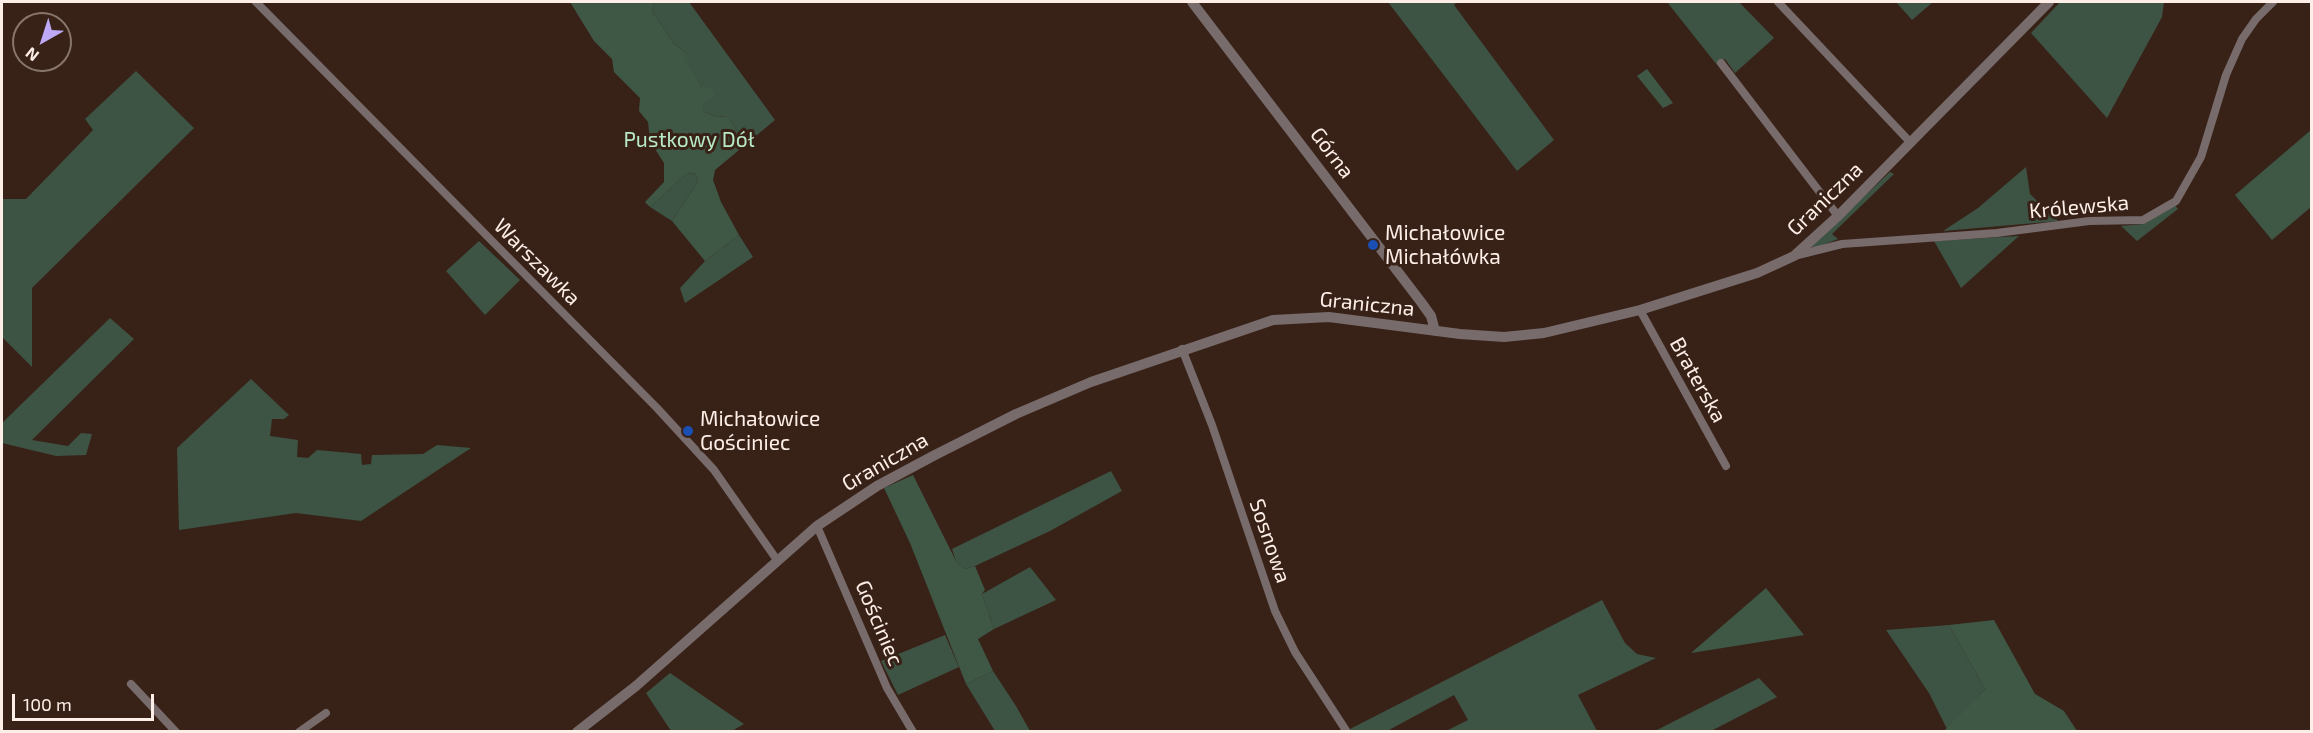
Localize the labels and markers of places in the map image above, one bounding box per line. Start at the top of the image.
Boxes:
place label: Michałowice Michałówka [1385,220,1505,270]
marker: Michałowice Michałówka [1366,238,1380,252]
place label: Michałowice Gościniec [700,406,820,456]
marker: Michałowice Gościniec [681,424,695,438]

